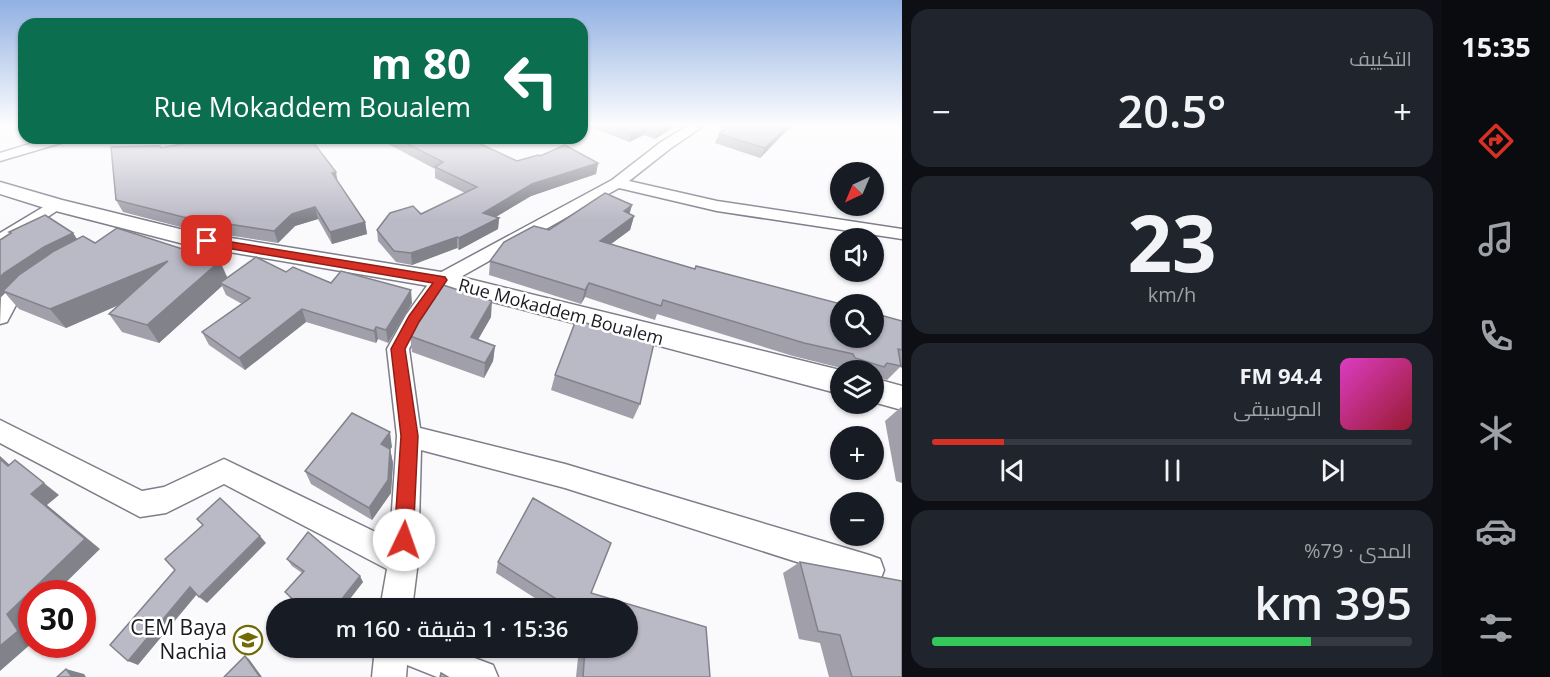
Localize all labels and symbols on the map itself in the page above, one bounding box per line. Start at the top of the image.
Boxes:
north arrow [830,162,884,216]
pin [181,215,232,266]
street label: Rue Mokaddem Boualem [456,272,667,350]
position arrow [372,508,436,572]
speed limit sign: 30 [18,580,96,658]
place label: CEM Baya Nachia [130,613,227,665]
school or university icon: CEM Baya Nachia [232,624,264,656]

